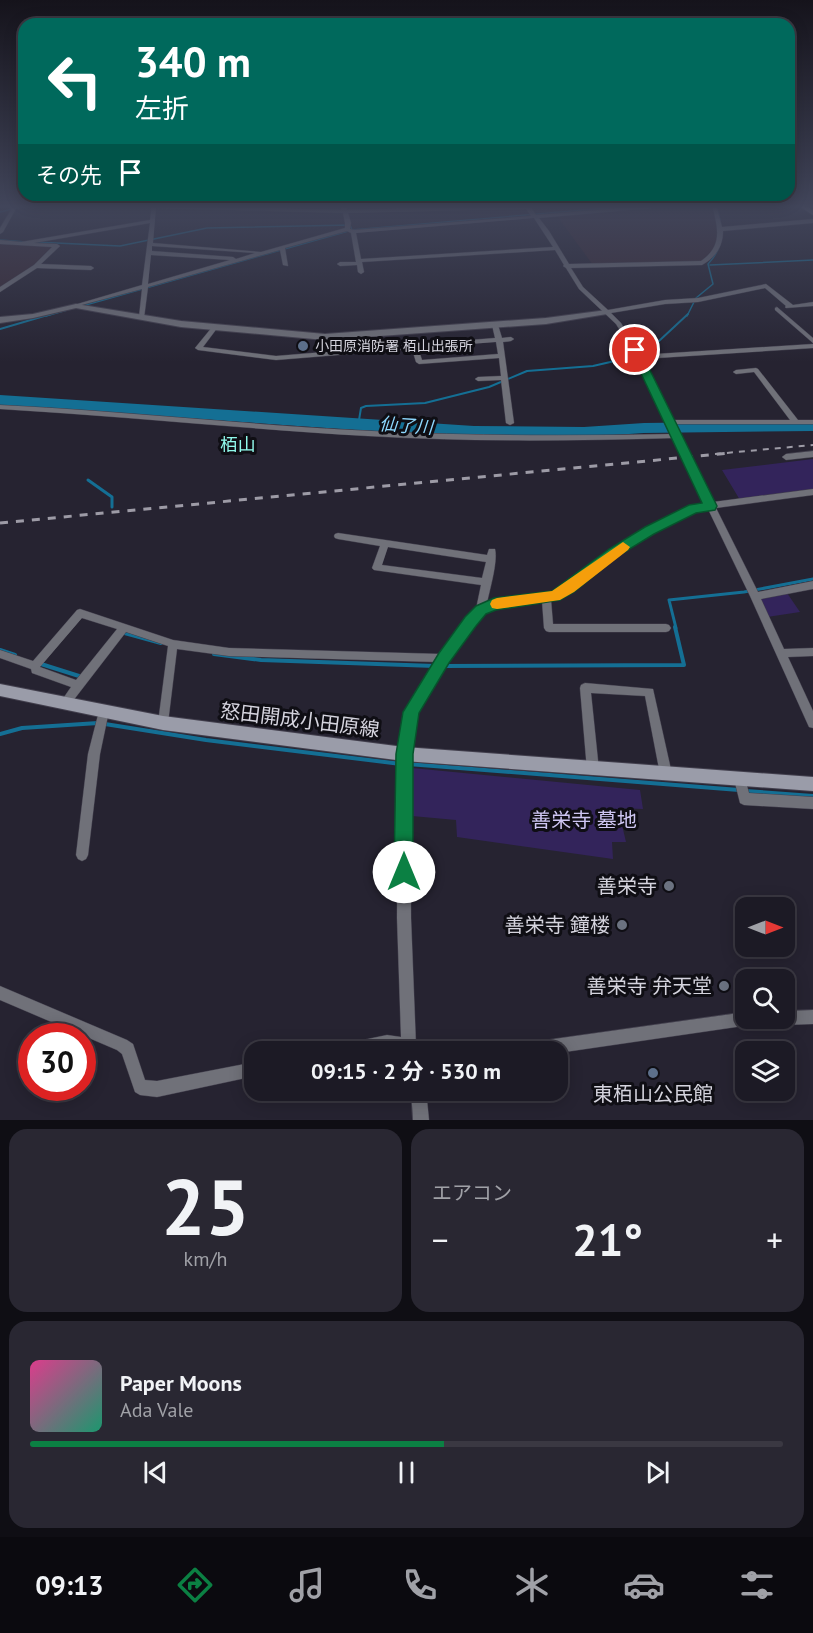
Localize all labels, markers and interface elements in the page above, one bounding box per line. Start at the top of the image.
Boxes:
text: 340 m [135,34,251,89]
icon: left [36,42,114,120]
text: 左折 [135,91,189,125]
icon: arrive [114,156,147,189]
text: その先 [36,161,102,189]
pin [609,324,660,375]
icon: arrive [618,333,651,366]
place label: 小田原消防署 栢山出張所 [315,337,473,355]
marker: 小田原消防署 栢山出張所 [296,339,310,353]
water label: 仙了川 [378,412,436,439]
district label: 栢山 [220,433,256,456]
street label: 怒田開成小田原線 [219,697,381,743]
park label: 善栄寺 墓地 [531,807,637,833]
position arrow [372,840,436,904]
place label: 善栄寺 [597,873,657,899]
marker: 善栄寺 [662,879,676,893]
north arrow [735,897,795,957]
map controls [735,897,795,1101]
place label: 善栄寺 鐘楼 [505,912,610,938]
marker: 善栄寺 鐘楼 [615,918,629,932]
button: search [735,969,795,1029]
place label: 善栄寺 弁天堂 [587,973,712,999]
marker: 善栄寺 弁天堂 [717,979,731,993]
speed limit sign: 30 [18,1023,96,1101]
button: layers [735,1041,795,1101]
text: 09:15 · 2 分 · 530 m [311,1057,501,1085]
marker: 東栢山公民館 [646,1066,660,1080]
place label: 東栢山公民館 [593,1081,713,1107]
text: 25 [161,1156,250,1257]
text: エアコン [432,1180,512,1206]
text: 21° [572,1210,643,1268]
text: − [432,1218,449,1261]
text: + [766,1218,783,1261]
text: km/h [184,1246,227,1272]
text: Paper Moons [120,1369,242,1397]
text: Ada Vale [120,1397,193,1423]
icon: previous [139,1456,172,1489]
icon: pause [390,1456,423,1489]
icon: next [641,1456,674,1489]
icon: directions [174,1564,216,1606]
icon: music [286,1564,328,1606]
icon: phone [399,1564,441,1606]
icon: climate [511,1564,553,1606]
icon: car [623,1564,665,1606]
icon: filters [736,1564,778,1606]
text: 09:13 [35,1568,104,1602]

